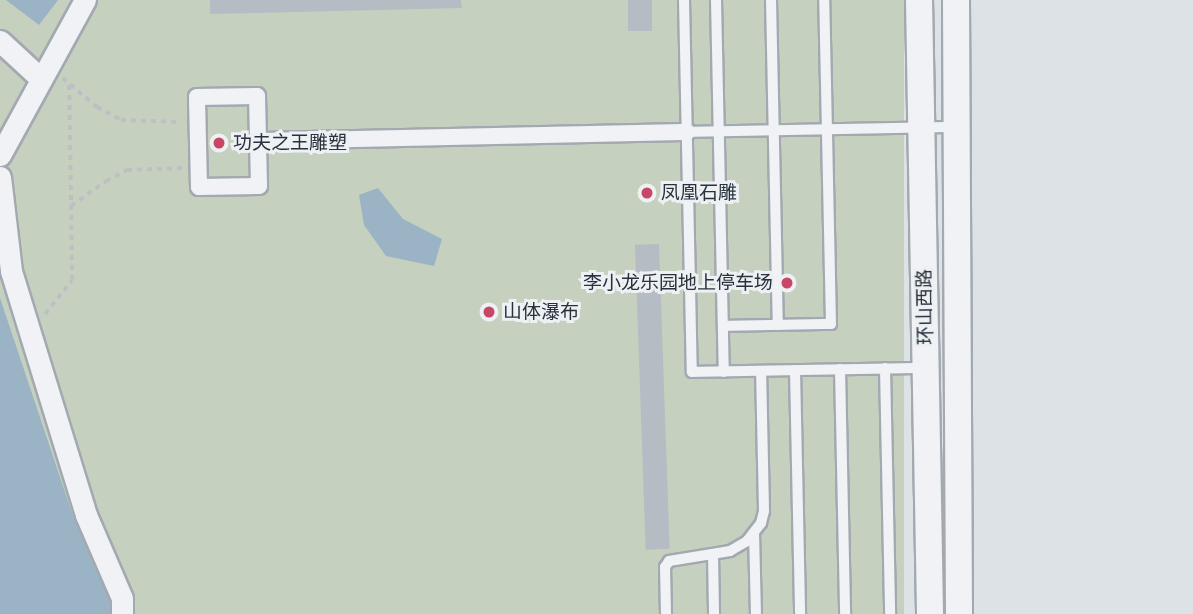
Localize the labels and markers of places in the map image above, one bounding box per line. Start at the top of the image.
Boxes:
place label: 功夫之王雕塑 [233,132,347,154]
marker: 功夫之王雕塑 [211,135,227,151]
place label: 凤凰石雕 [661,182,737,204]
marker: 凤凰石雕 [639,185,655,201]
place label: 李小龙乐园地上停车场 [583,272,773,294]
marker: 李小龙乐园地上停车场 [779,275,795,291]
place label: 山体瀑布 [503,301,579,323]
marker: 山体瀑布 [481,304,497,320]

